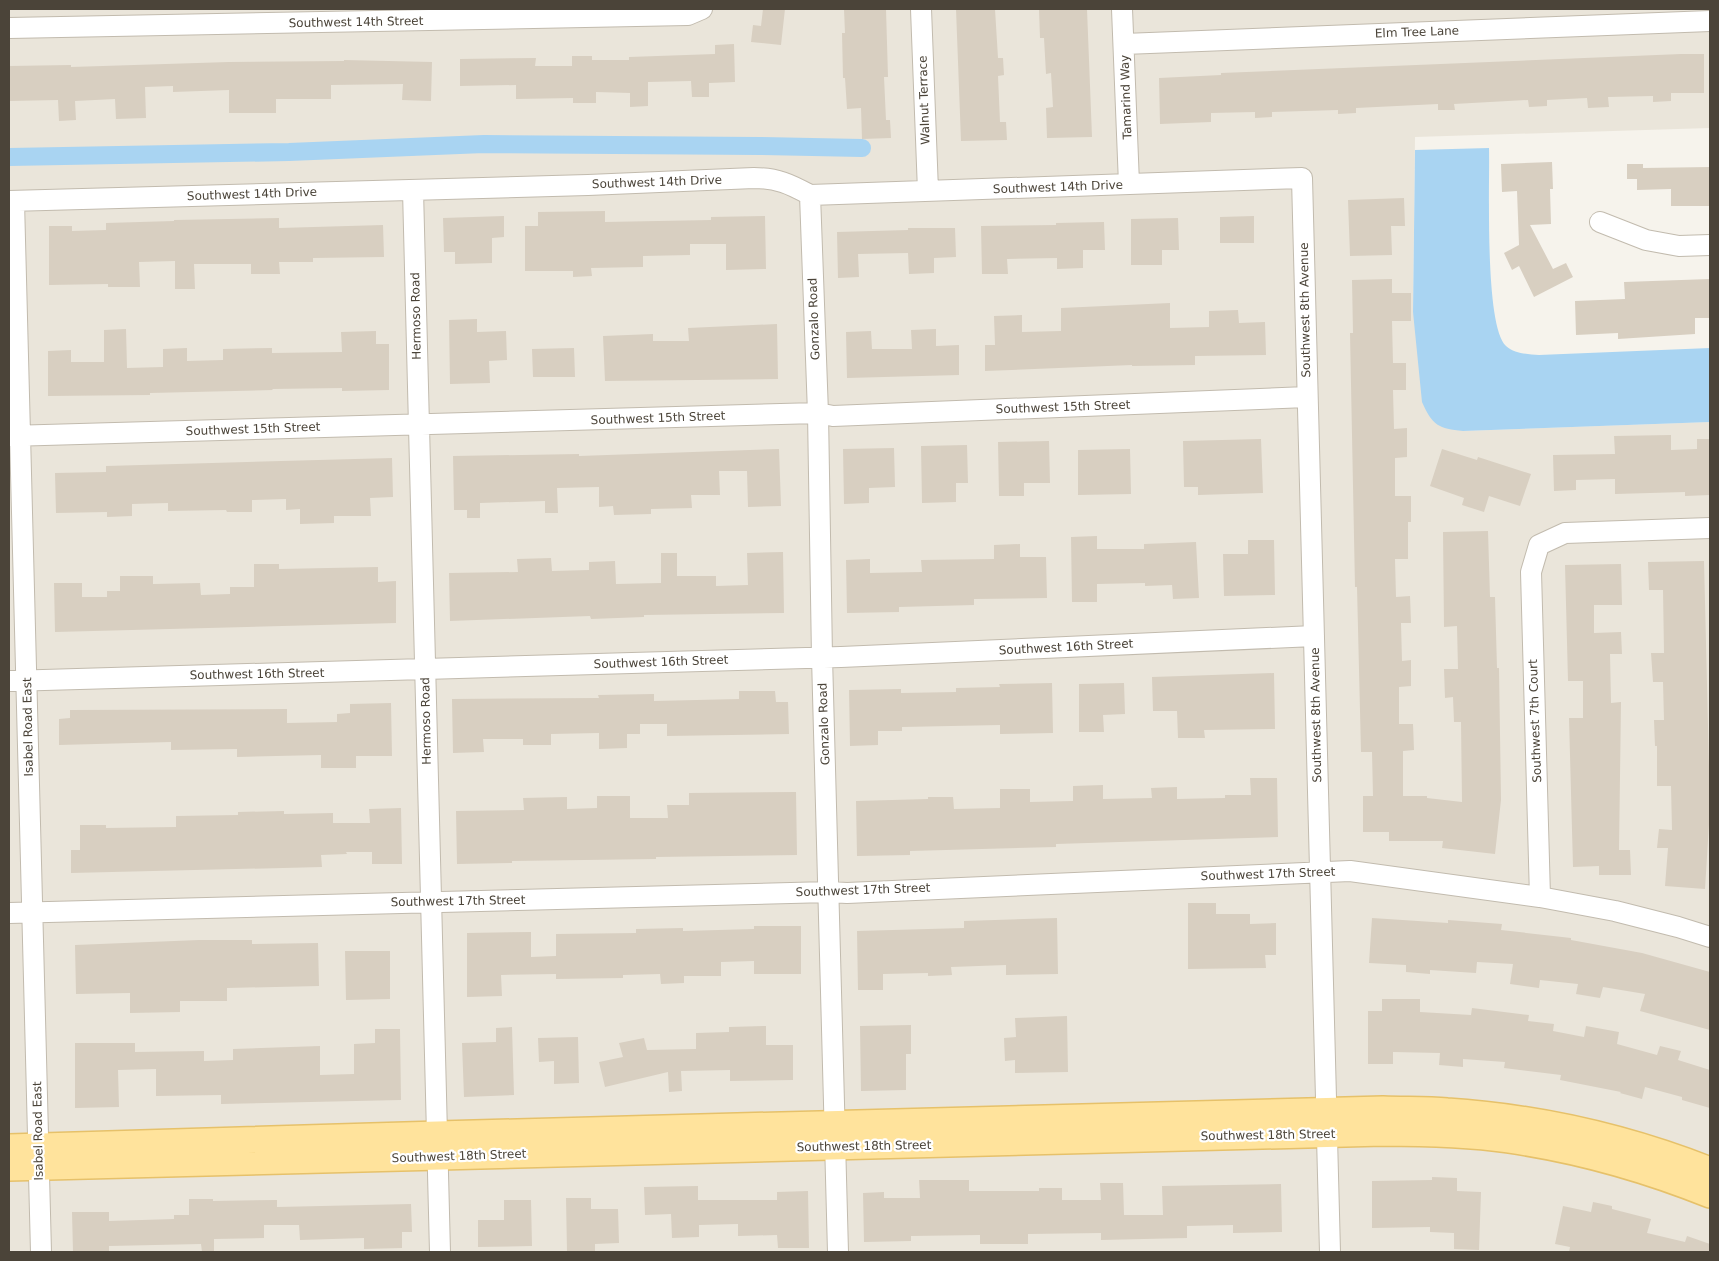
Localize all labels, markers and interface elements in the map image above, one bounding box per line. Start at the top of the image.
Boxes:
street label: Southwest 14th Street [289,14,424,30]
street label: Elm Tree Lane [1375,24,1459,40]
street label: Tamarind Way [1118,54,1135,141]
street label: Walnut Terrace [915,55,933,145]
street label: Southwest 14th Drive [592,173,722,191]
street label: Southwest 14th Drive [993,178,1123,196]
street label: Southwest 14th Drive [187,185,317,203]
street label: Southwest 8th Avenue [1297,242,1313,378]
street label: Hermoso Road [408,272,424,360]
street label: Gonzalo Road [806,278,822,360]
street label: Southwest 15th Street [995,398,1131,416]
street label: Southwest 15th Street [590,409,726,427]
street label: Southwest 15th Street [185,420,321,438]
street label: Southwest 16th Street [998,636,1134,658]
street label: Southwest 8th Avenue [1308,647,1324,783]
street label: Southwest 16th Street [593,653,729,671]
street label: Southwest 7th Court [1526,659,1544,783]
street label: Southwest 16th Street [190,666,325,682]
street label: Isabel Road East [20,677,36,777]
street label: Hermoso Road [418,677,434,765]
street label: Gonzalo Road [816,683,832,765]
street label: Southwest 17th Street [1200,865,1336,883]
street label: Southwest 17th Street [795,881,931,899]
street label: Southwest 17th Street [391,893,526,909]
street label: Isabel Road East [30,1081,46,1181]
street label: Southwest 18th Street [1201,1127,1336,1143]
street label: Southwest 18th Street [797,1138,932,1154]
street label: Southwest 18th Street [391,1147,527,1165]

